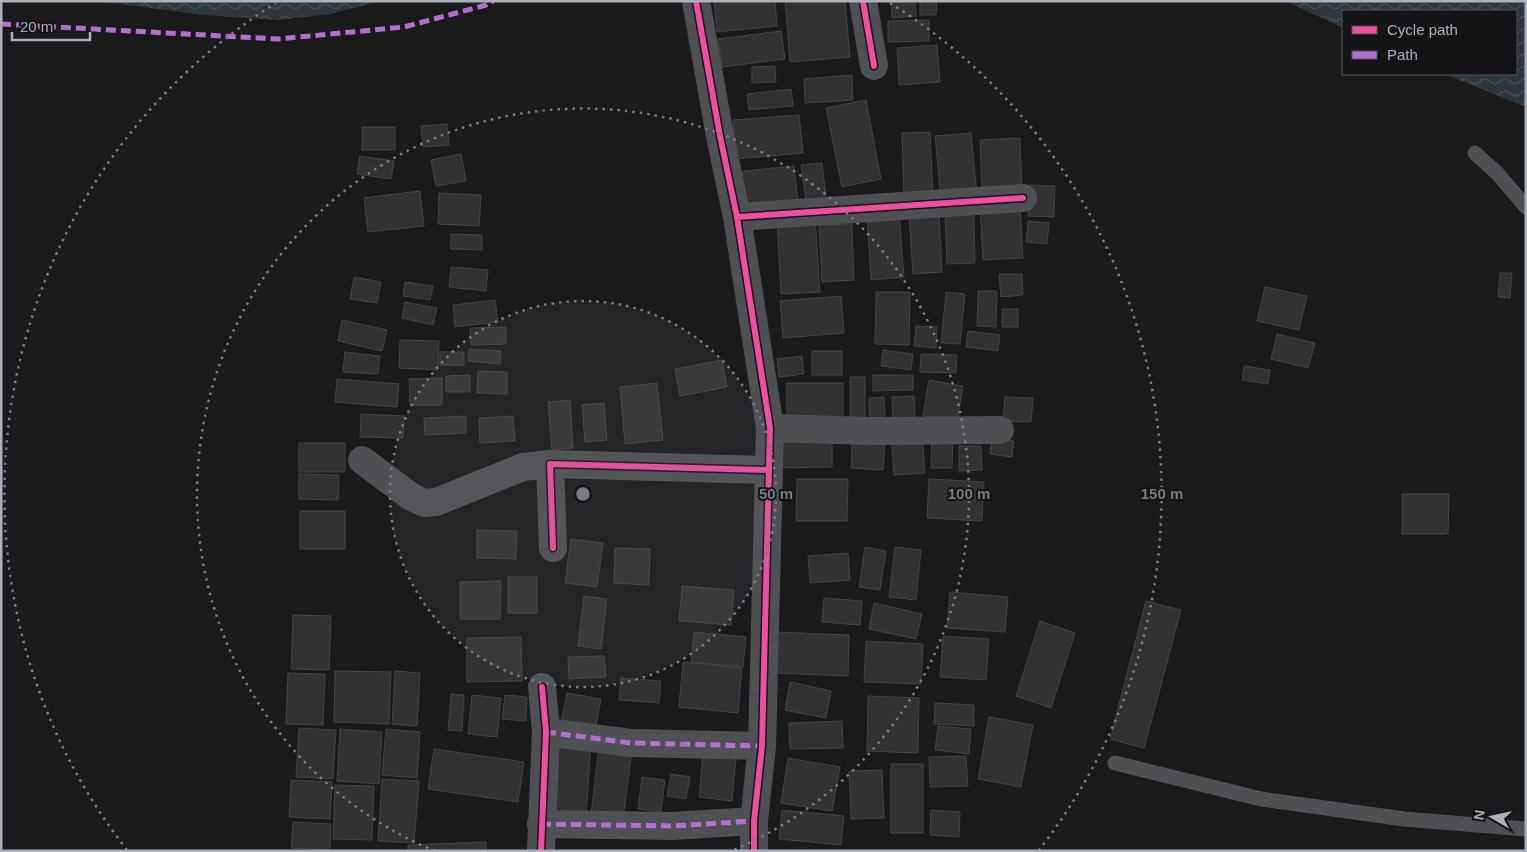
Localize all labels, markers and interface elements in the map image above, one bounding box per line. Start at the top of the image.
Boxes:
scale bar [12,10,90,42]
legend [1342,10,1517,75]
text: 20 m [20,18,53,35]
text: Cycle path [1387,21,1458,38]
text: Path [1387,46,1418,63]
centre of rings [574,485,592,503]
text: 50 m [759,485,793,502]
text: 100 m [948,485,990,502]
text: 150 m [1141,485,1183,502]
north arrow [1467,792,1517,842]
text: N [1470,809,1488,821]

